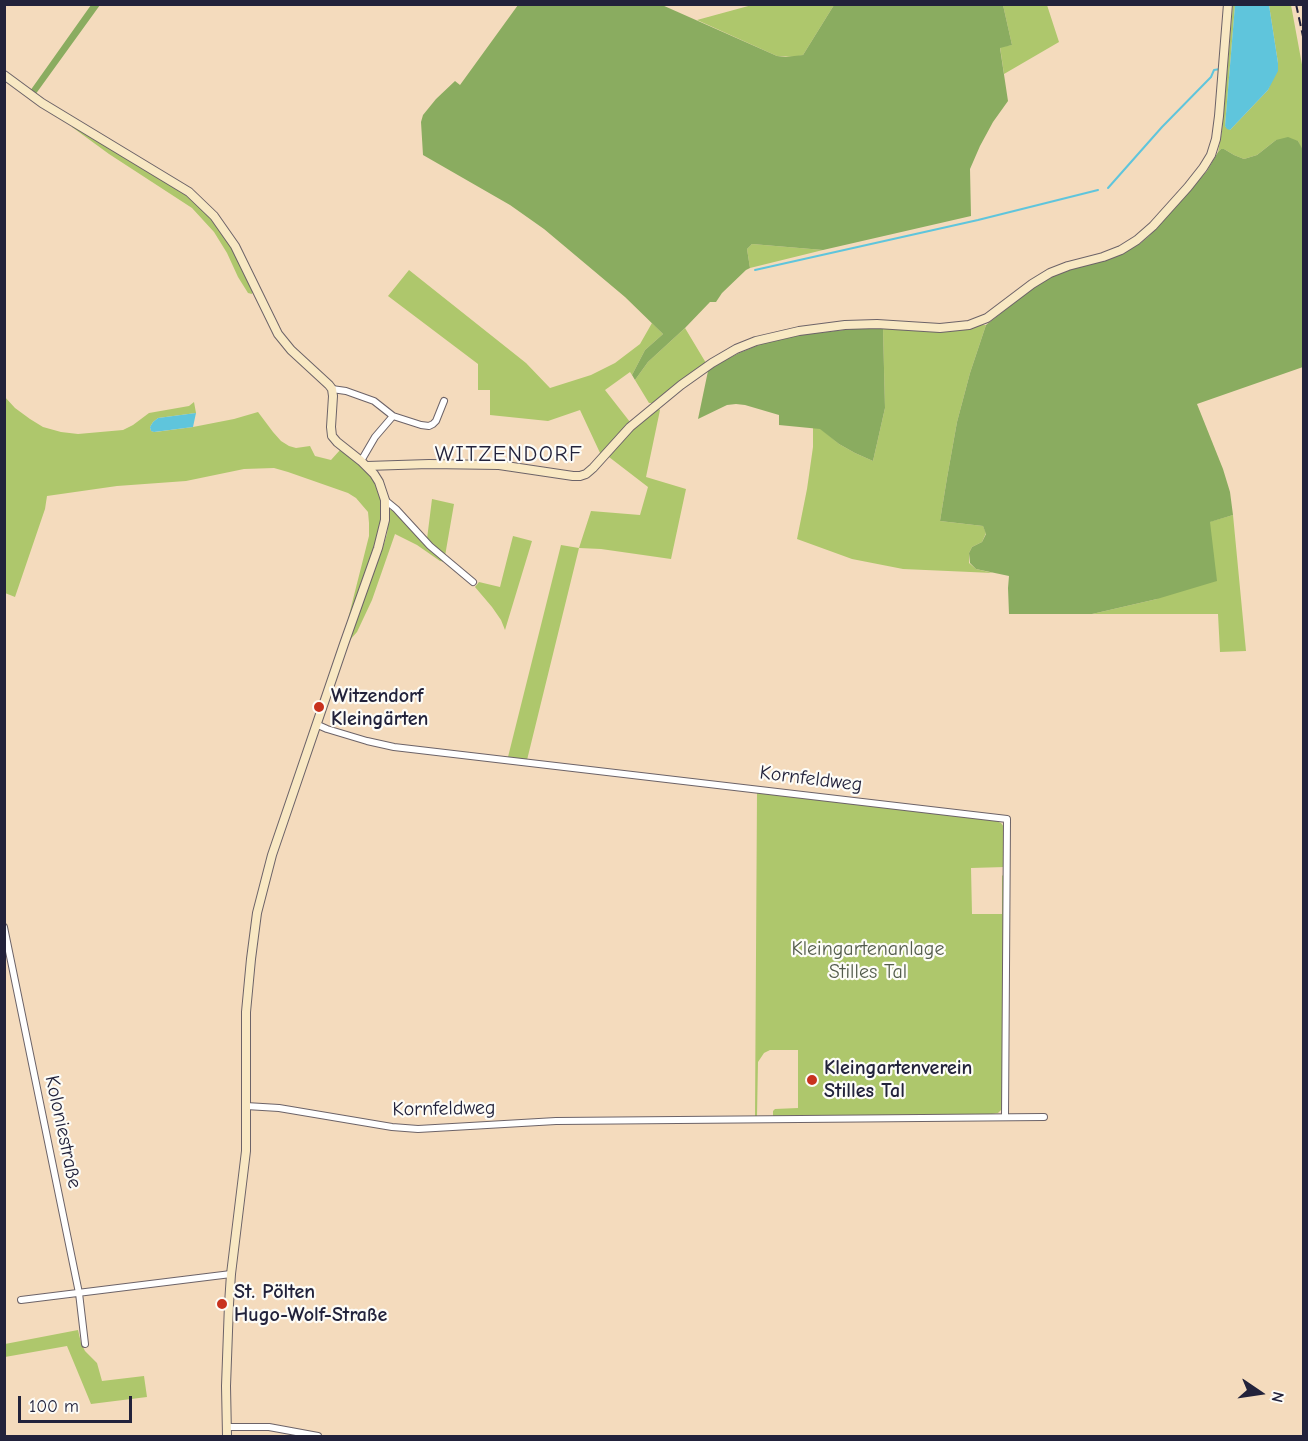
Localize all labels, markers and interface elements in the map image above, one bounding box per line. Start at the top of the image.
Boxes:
district label: WITZENDORF [435,442,583,468]
place label: Witzendorf Kleingärten [331,684,428,731]
marker: Witzendorf Kleingärten [312,700,326,714]
street label: Kornfeldweg [758,761,864,797]
park label: Kleingartenanlage Stilles Tal [792,937,944,984]
place label: Kleingartenverein Stilles Tal [824,1056,972,1103]
street label: Koloniestraße [39,1073,87,1191]
marker: Kleingartenverein Stilles Tal [805,1073,819,1087]
street label: Kornfeldweg [392,1096,496,1122]
place label: St. Pölten Hugo-Wolf-Straße [234,1280,387,1327]
marker: St. Pölten Hugo-Wolf-Straße [215,1297,229,1311]
north arrow [1230,1363,1290,1423]
scale bar [21,1384,135,1422]
text: N [1268,1390,1287,1404]
text: 100 m [29,1396,79,1417]

